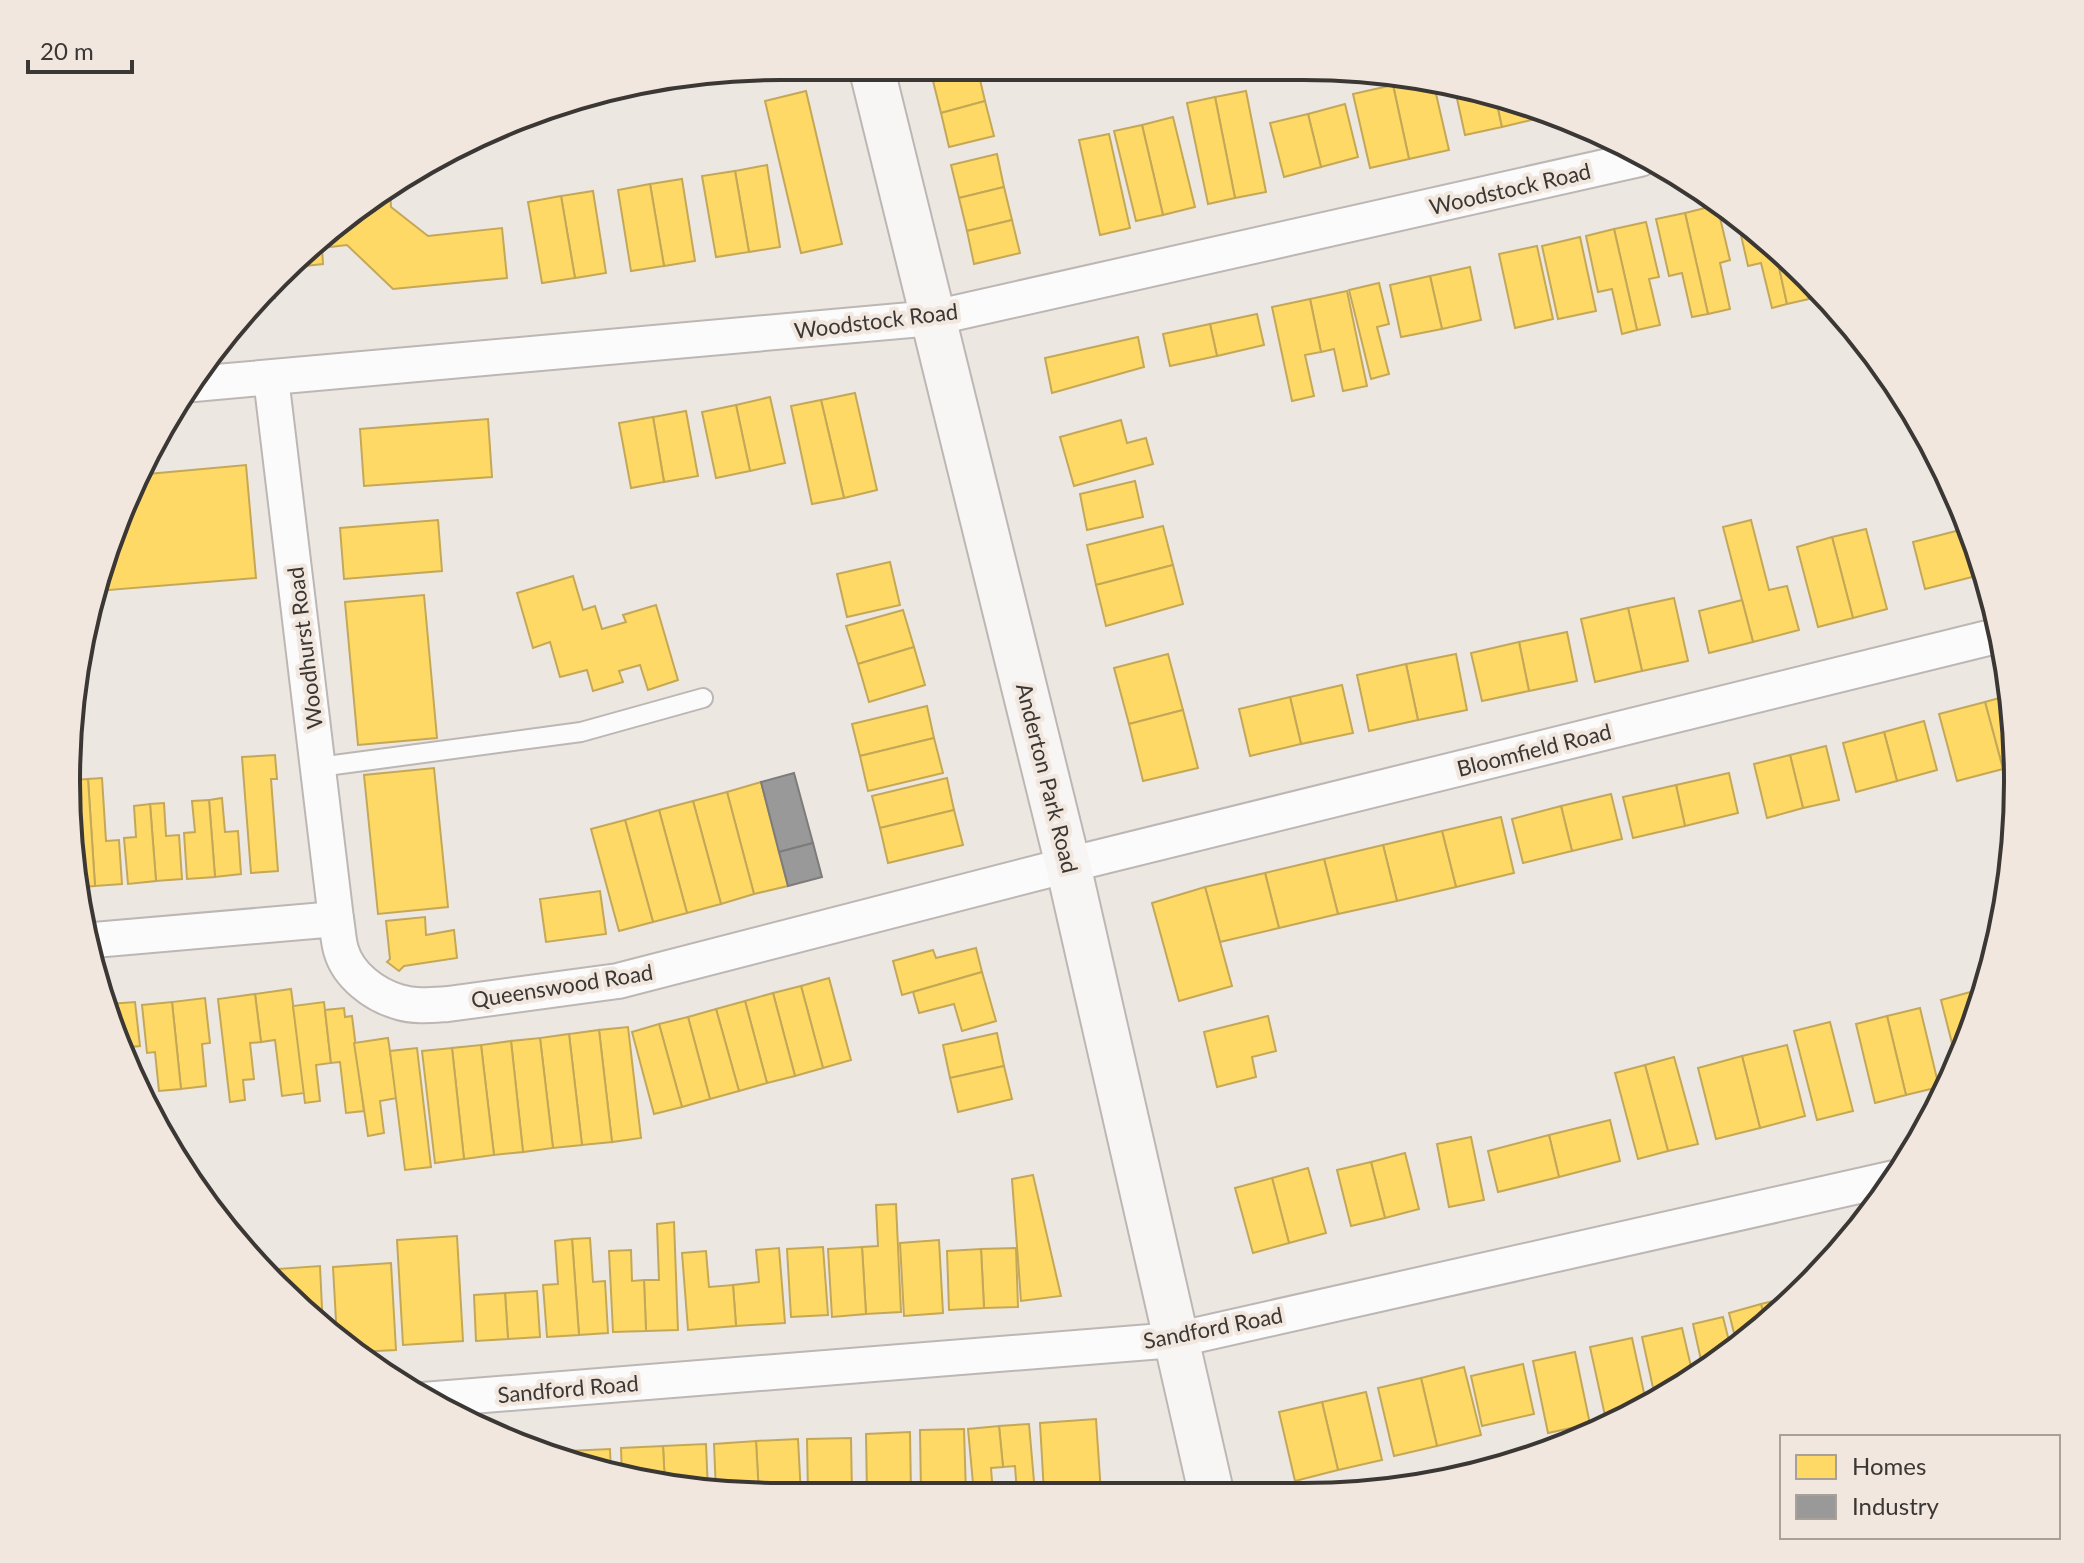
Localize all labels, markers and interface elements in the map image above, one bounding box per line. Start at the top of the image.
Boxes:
scale bar [28,24,132,74]
text: 20 m [40,36,94,65]
street label: Woodstock Road [1427,157,1593,220]
street label: Woodstock Road [793,297,959,344]
street label: Woodhurst Road [281,565,328,731]
street label: Anderton Park Road [1011,680,1084,876]
street label: Bloomfield Road [1454,717,1614,782]
street label: Queenswood Road [469,958,655,1013]
street label: Sandford Road [1141,1301,1285,1354]
street label: Sandford Road [496,1369,640,1408]
legend [1780,1435,2060,1539]
text: Homes [1852,1451,1926,1480]
text: Industry [1852,1491,1939,1520]

